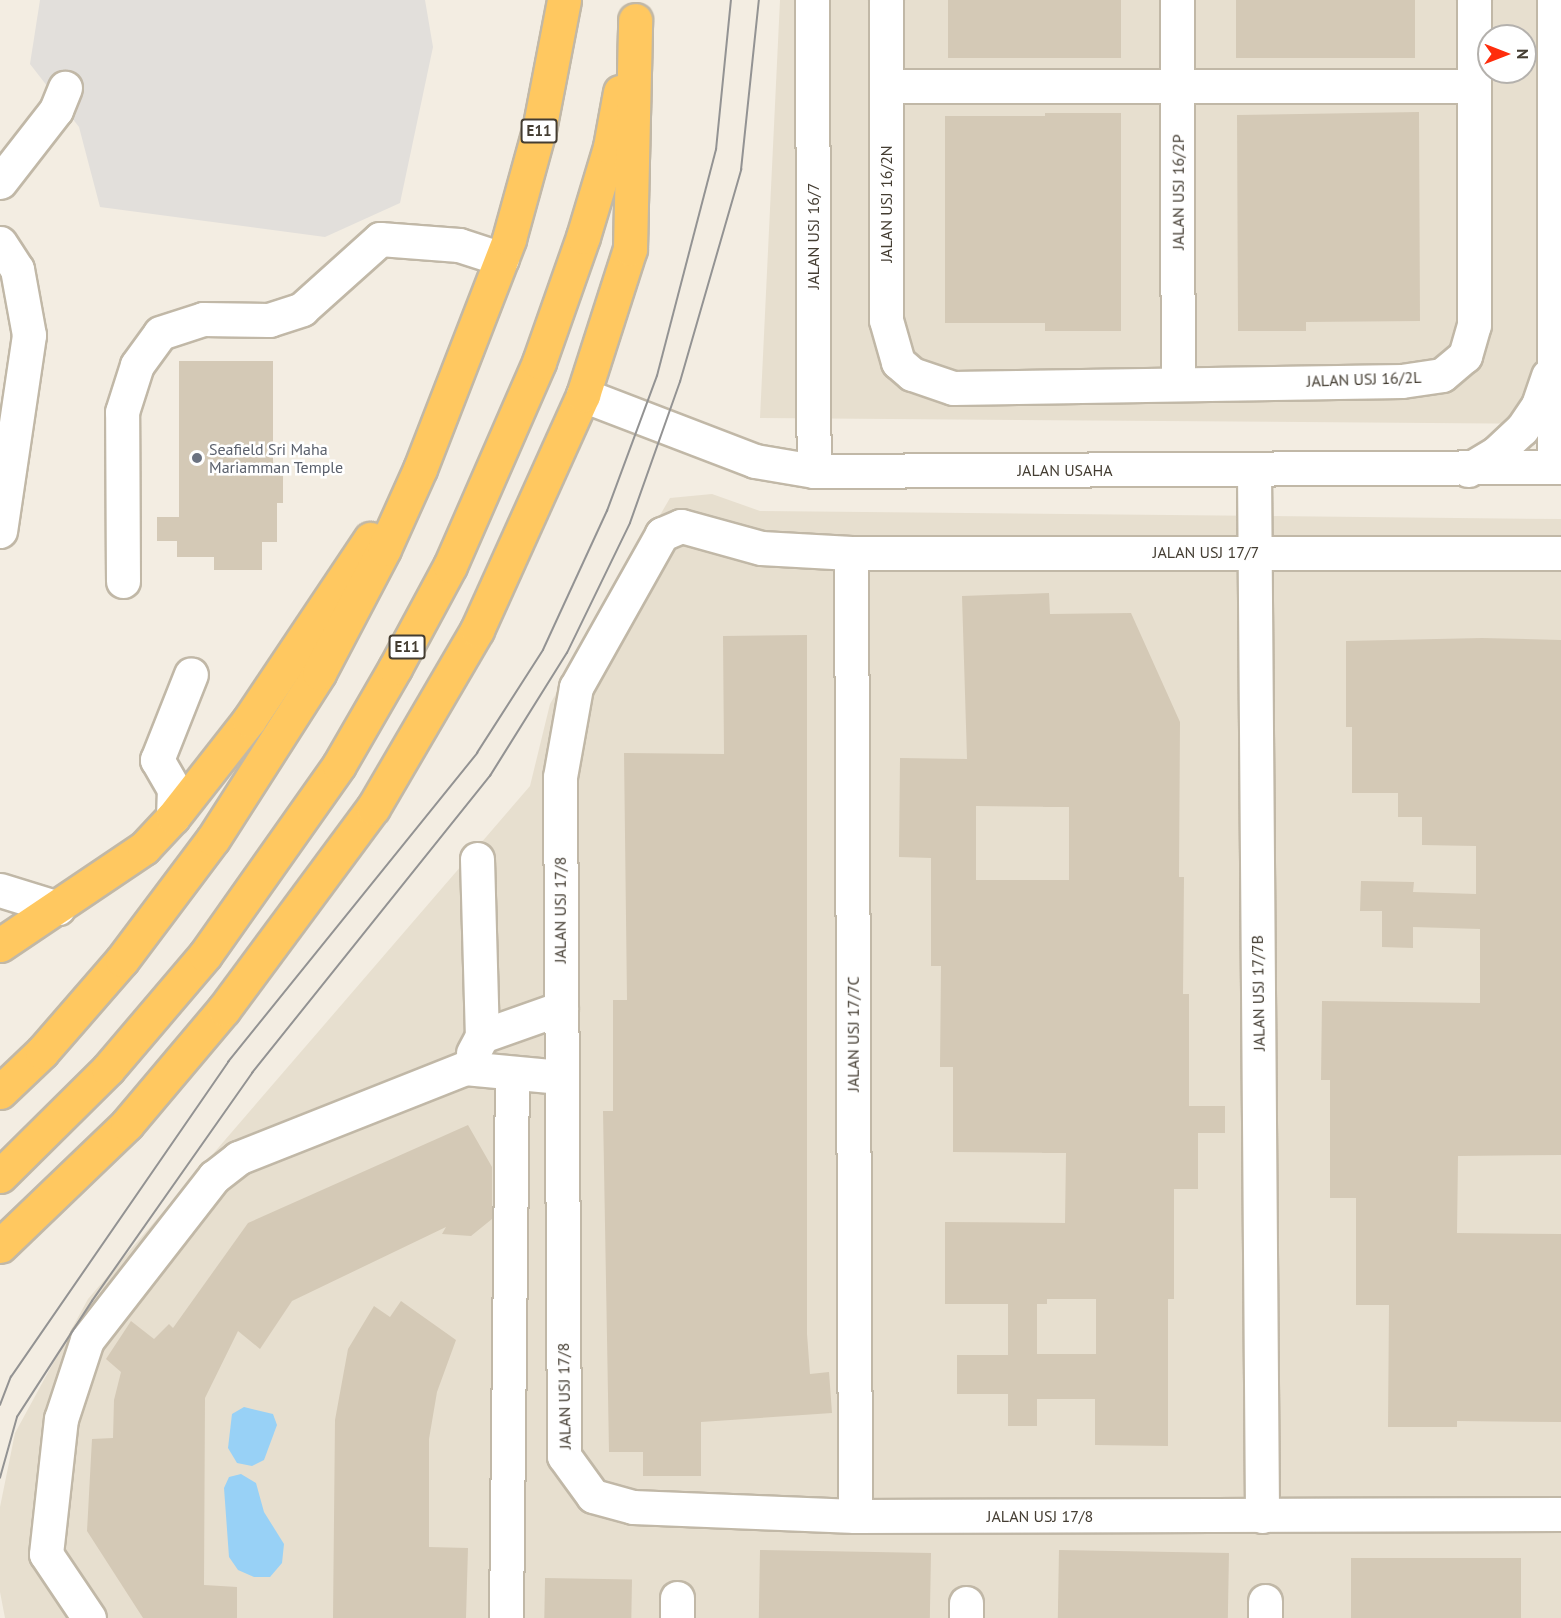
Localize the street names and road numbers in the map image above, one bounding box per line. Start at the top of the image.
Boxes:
road number: E11 [520,119,558,143]
street label: JALAN USJ 16/2P [1168,134,1188,250]
street label: JALAN USJ 16/2N [876,145,896,263]
street label: JALAN USJ 16/7 [803,183,823,289]
street label: JALAN USJ 16/2L [1306,367,1422,391]
street label: JALAN USAHA [1017,460,1113,480]
street label: JALAN USJ 17/7 [1153,542,1259,562]
road number: E11 [388,635,426,659]
street label: JALAN USJ 17/8 [550,857,570,963]
street label: JALAN USJ 17/7B [1247,935,1269,1051]
street label: JALAN USJ 17/7C [843,976,863,1092]
street label: JALAN USJ 17/8 [553,1343,575,1449]
street label: JALAN USJ 17/8 [987,1506,1093,1526]

